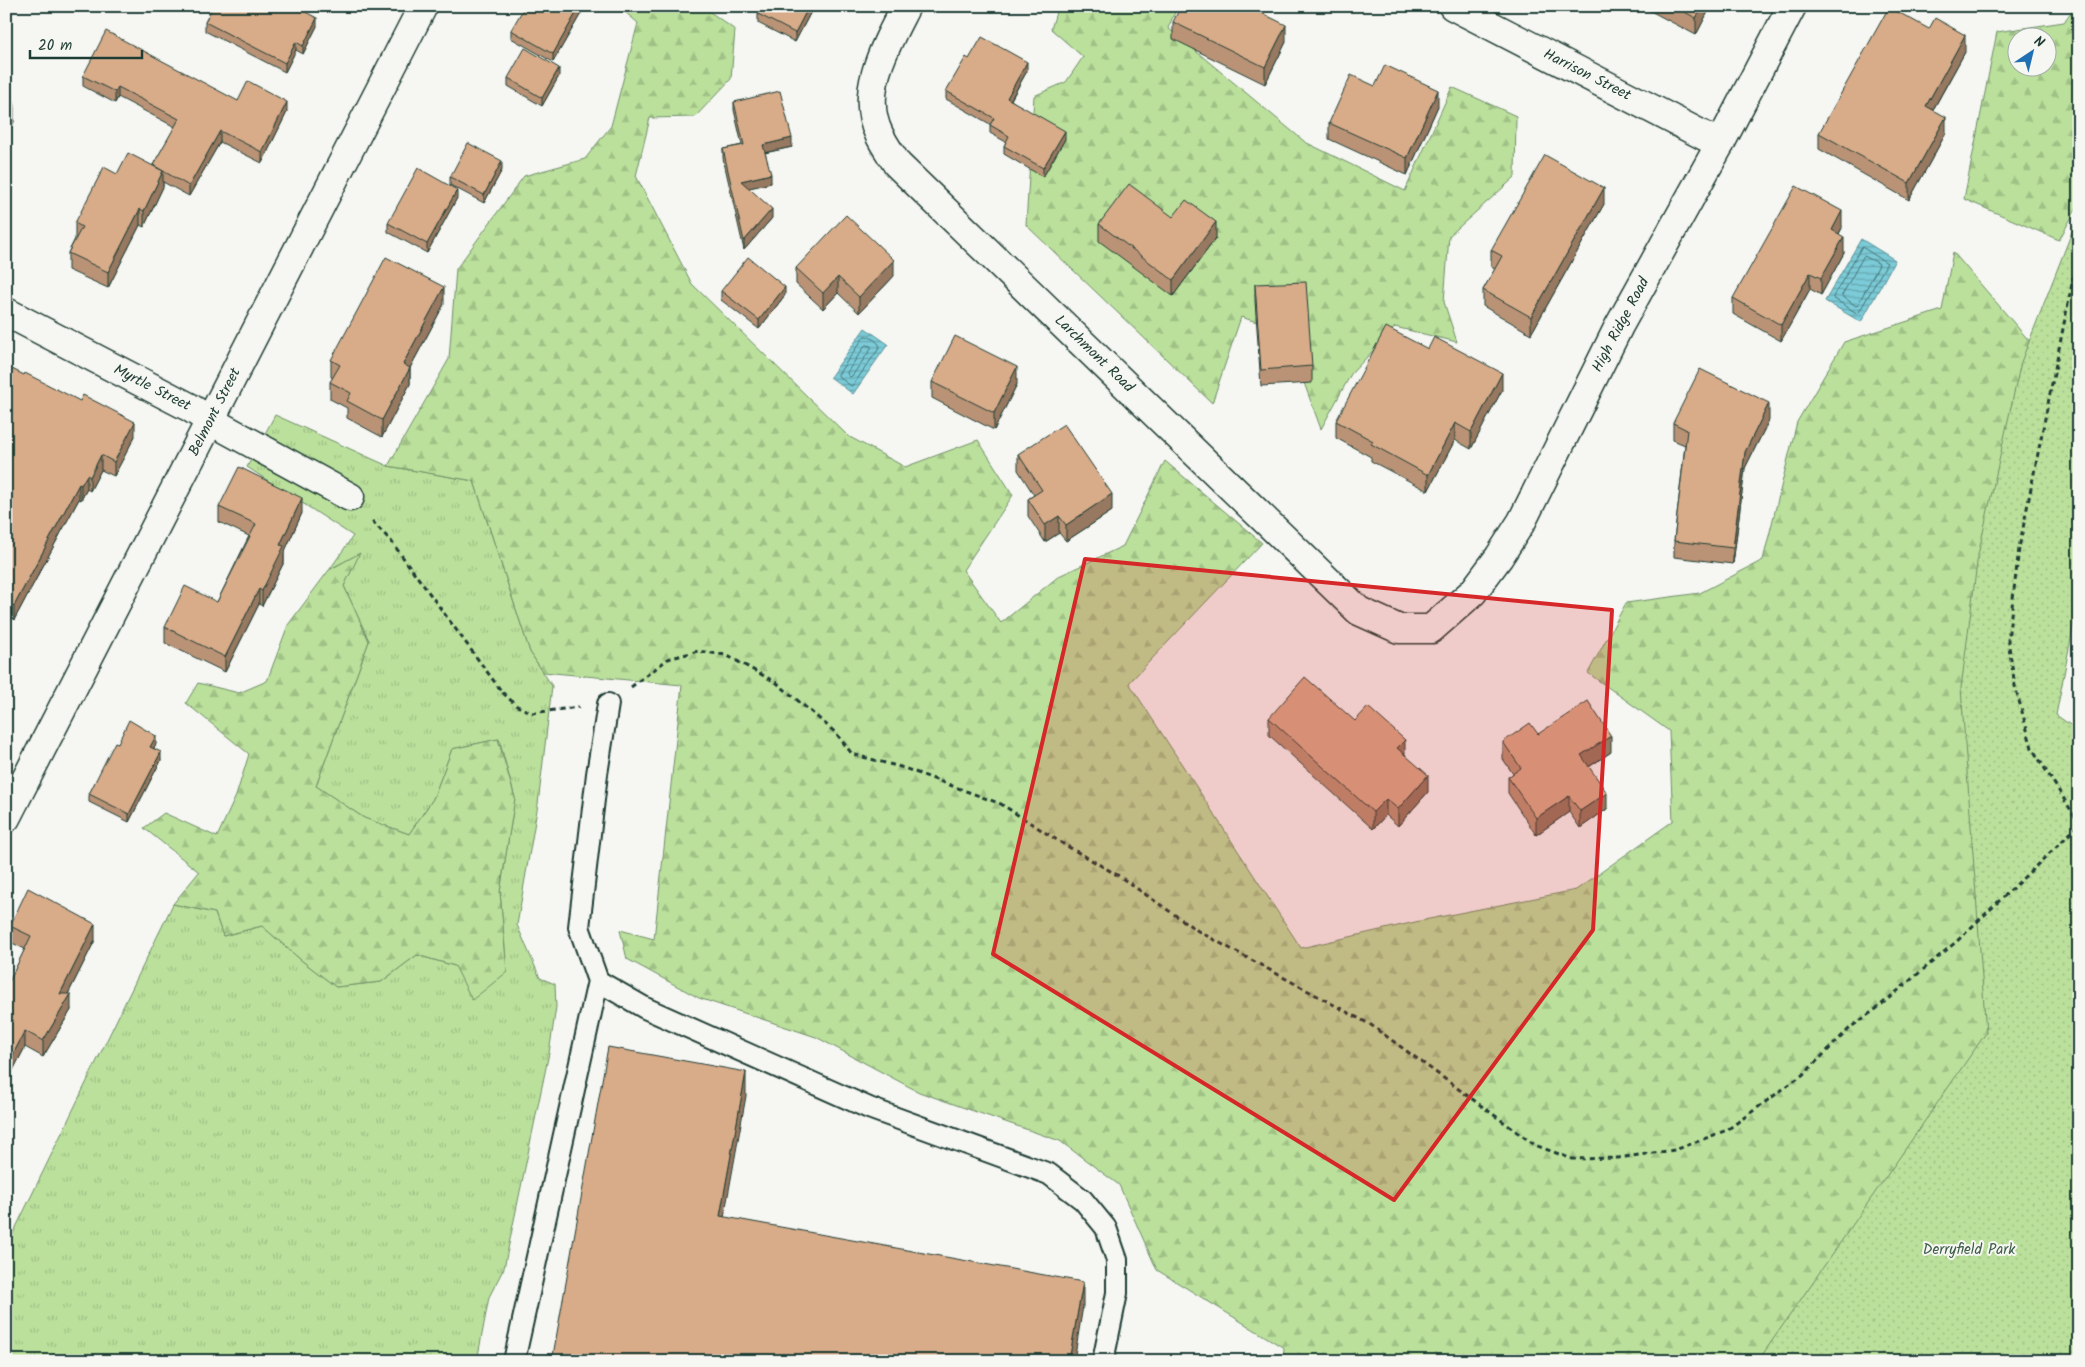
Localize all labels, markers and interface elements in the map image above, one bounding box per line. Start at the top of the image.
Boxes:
scale bar [30,28,142,60]
north arrow [2008,28,2058,78]
text: N [2029,31,2049,54]
text: 20 m [38,34,72,58]
street label: Harrison Street [1539,43,1635,108]
street label: High Ridge Road [1586,273,1656,377]
street label: Larchmont Road [1048,309,1140,399]
street label: Myrtle Street [109,358,195,418]
street label: Belmont Street [182,363,248,460]
park label: Derryfield Park [1923,1238,2016,1262]

